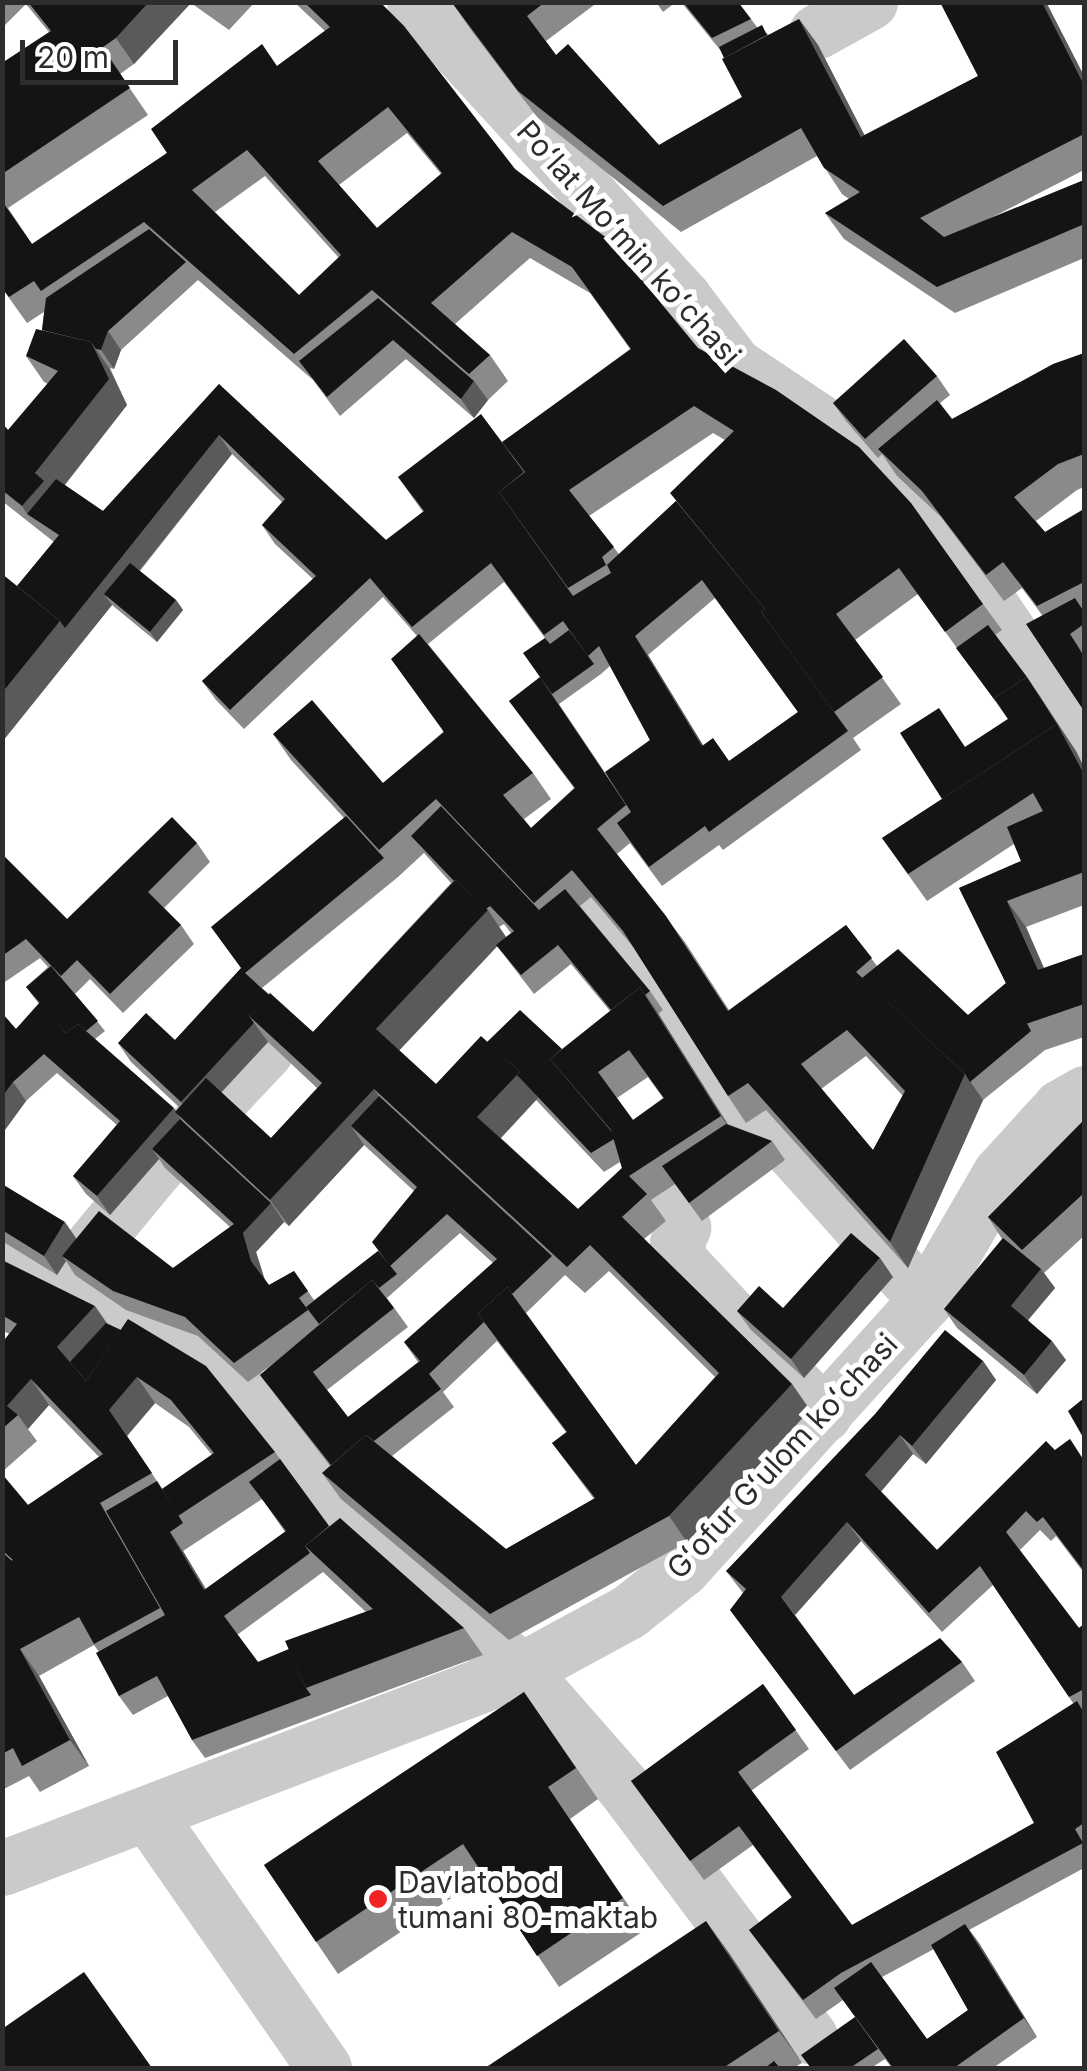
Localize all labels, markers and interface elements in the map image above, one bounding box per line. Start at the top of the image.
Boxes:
scale bar [25,20,182,82]
text: 20 m [37,39,109,75]
street label: Poʻlat Moʻmin koʻchasi [510,113,748,373]
street label: Gʻofur Gʻulom koʻchasi [659,1326,905,1586]
place label: Davlatobod tumani 80-maktab [398,1864,658,1934]
marker: Davlatobod tumani 80-maktab [367,1888,389,1910]

